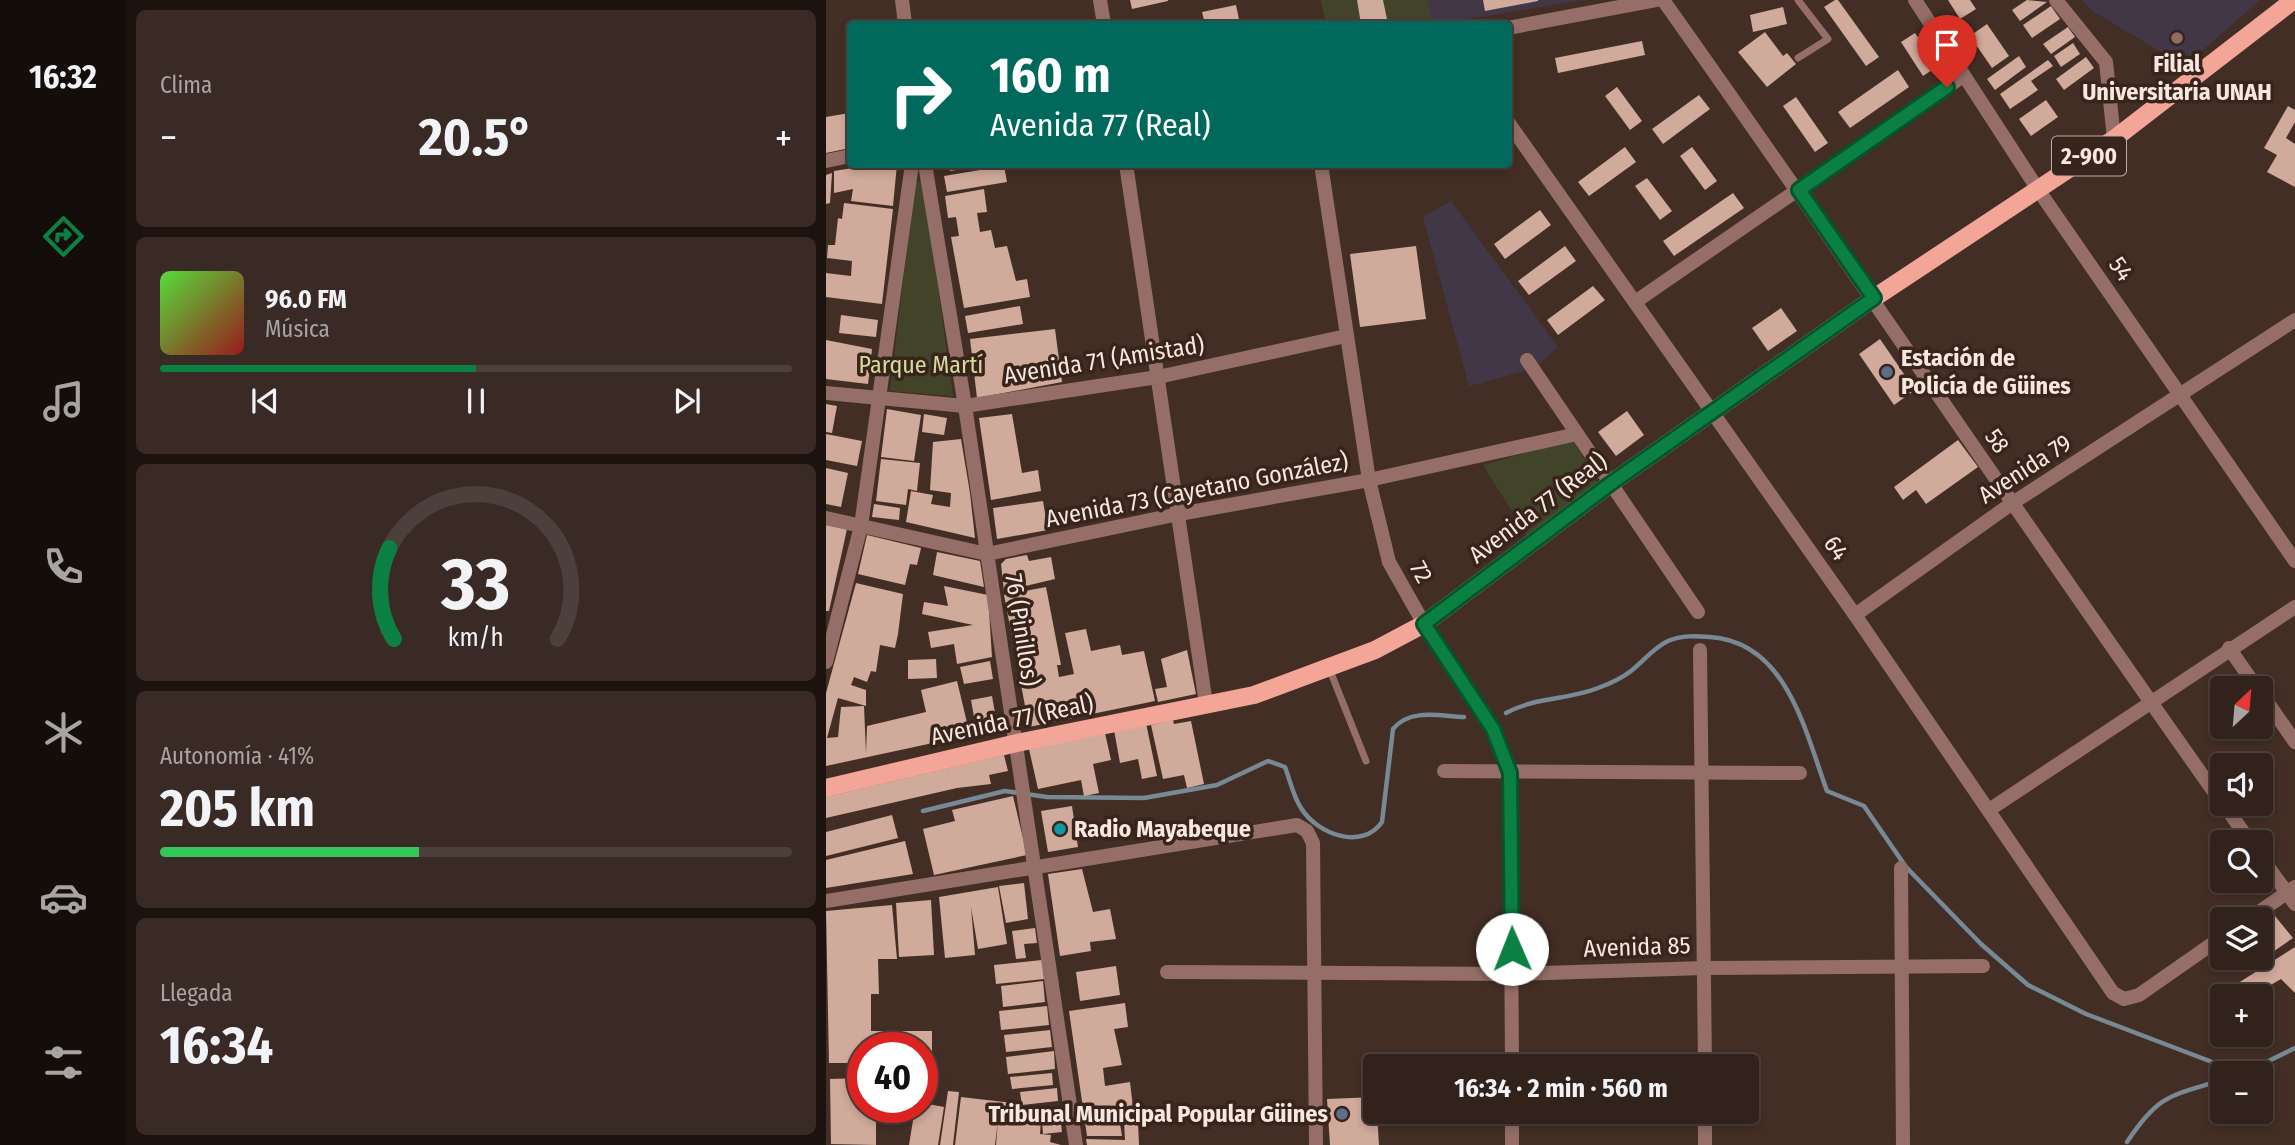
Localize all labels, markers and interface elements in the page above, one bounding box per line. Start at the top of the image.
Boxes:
pin [1917,15,1977,87]
icon: arrive [1928,26,1966,64]
marker: Filial Universitaria UNAH [2169,30,2185,46]
text: 160 m [990,46,1111,105]
icon: right [875,49,966,140]
place label: Filial Universitaria UNAH [2082,50,2272,106]
text: 16:32 [29,58,97,96]
text: Clima [160,71,212,99]
text: 20.5° [419,106,533,169]
text: Avenida 77 (Real) [990,106,1211,144]
text: − [160,115,177,161]
text: + [775,115,792,161]
road number: 2-900 [2052,136,2126,176]
icon: directions [39,212,88,261]
street label: 54 [2103,252,2139,286]
text: 96.0 FM [265,284,347,315]
text: Música [265,315,330,343]
street label: Avenida 71 (Amistad) [1002,330,1206,390]
place label: Estación de Policía de Güines [1901,344,2071,400]
park label: Parque Martí [859,351,983,379]
marker: Estación de Policía de Güines [1879,364,1895,380]
icon: music [39,377,88,426]
icon: previous [246,382,284,420]
icon: pause [457,382,495,420]
icon: next [668,382,706,420]
street label: 58 [1979,424,2015,458]
street label: Avenida 79 [1973,429,2077,509]
street label: Avenida 73 (Cayetano González) [1043,447,1351,533]
street label: Avenida 77 (Real) [1463,447,1613,569]
street label: 64 [1818,530,1854,566]
text: 33 [441,541,510,628]
icon: phone [39,542,88,591]
street label: 72 [1404,556,1438,588]
street label: 76 (Pinillos) [999,572,1045,688]
text: km/h [448,622,504,652]
north arrow [2210,676,2273,738]
map controls [2210,676,2273,1124]
street label: Avenida 77 (Real) [928,689,1096,751]
icon: climate [39,708,88,757]
text: Autonomía · 41% [160,742,314,770]
button: sound [2210,753,2273,816]
text: 205 km [160,777,315,840]
place label: Radio Mayabeque [1074,815,1251,843]
marker: Radio Mayabeque [1052,821,1068,837]
button: search [2210,830,2273,893]
icon: car [39,873,88,922]
button: layers [2210,907,2273,970]
position arrow [1475,912,1549,986]
street label: Avenida 85 [1583,931,1691,963]
text: Llegada [160,979,232,1007]
button: + [2210,984,2273,1047]
text: 16:34 [160,1014,273,1077]
speed limit sign: 40 [847,1032,938,1123]
icon: filters [39,1038,88,1087]
button: − [2210,1061,2273,1124]
text: 16:34 · 2 min · 560 m [1454,1073,1668,1104]
place label: Tribunal Municipal Popular Güines [989,1100,1328,1128]
marker: Tribunal Municipal Popular Güines [1334,1106,1350,1122]

